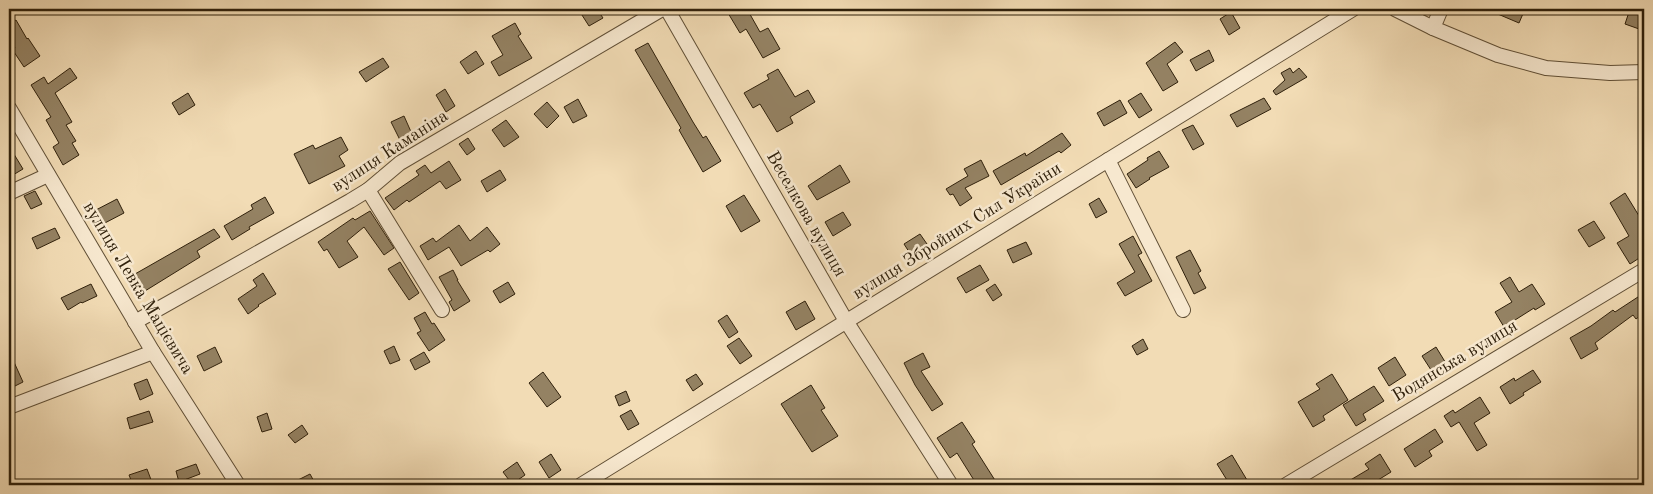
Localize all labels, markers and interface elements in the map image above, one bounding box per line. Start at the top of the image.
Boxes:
street label: вулиця Каманіна [329,107,452,195]
street label: Веселкова вулиця [763,148,849,280]
street label: вулиця Збройних Сил України [849,159,1065,303]
street label: вулиця Левка Мацієвича [80,199,197,377]
street label: Водянська вулиця [1389,317,1521,405]

